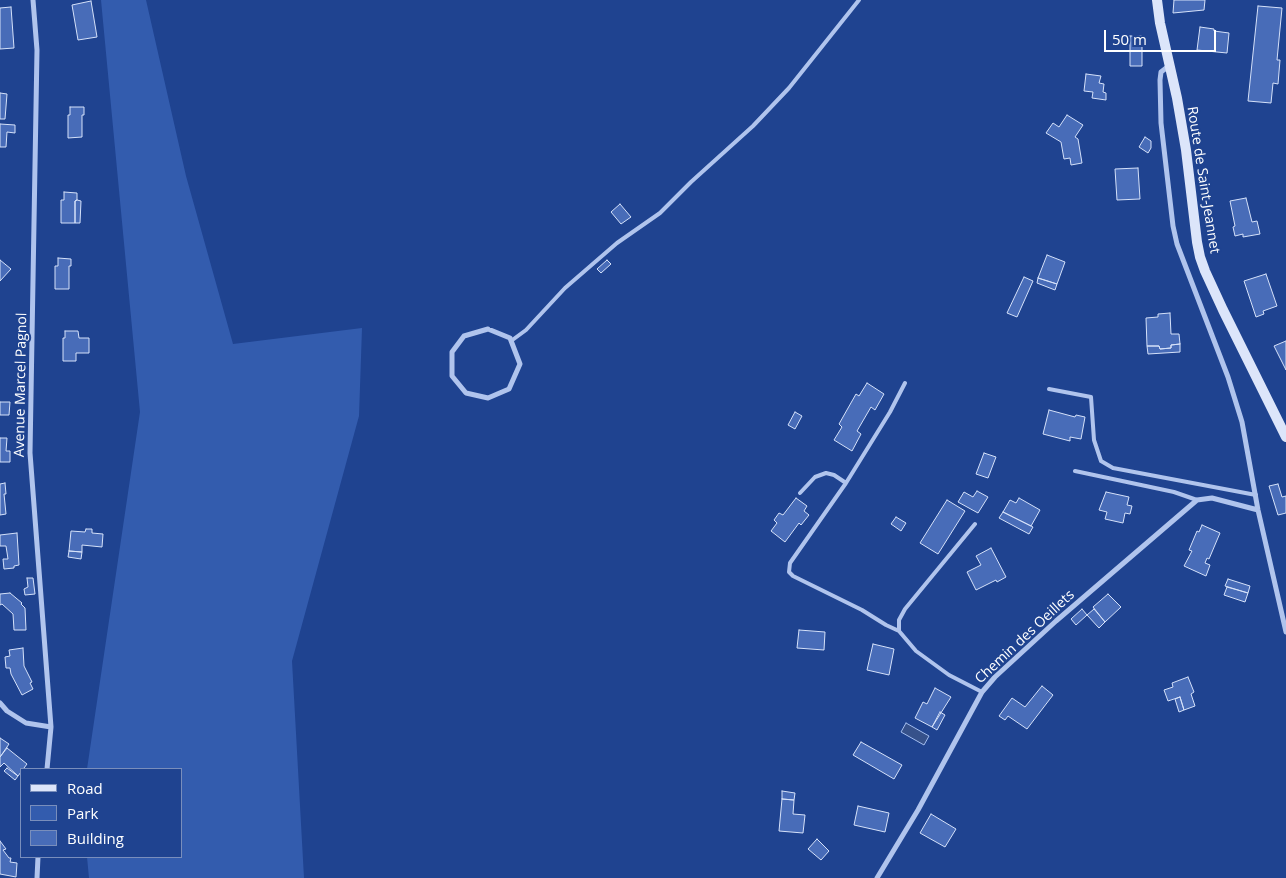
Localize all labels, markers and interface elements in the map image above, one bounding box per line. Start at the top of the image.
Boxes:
scale bar [1106,20,1218,52]
text: 50 m [1112,29,1147,49]
street label: Route de Saint-Jeannet [1183,105,1223,255]
street label: Avenue Marcel Pagnol [11,313,31,457]
street label: Chemin des Oeillets [972,587,1078,687]
legend [20,768,182,858]
text: Road [67,778,103,798]
text: Park [67,803,98,823]
text: Building [67,828,124,848]

